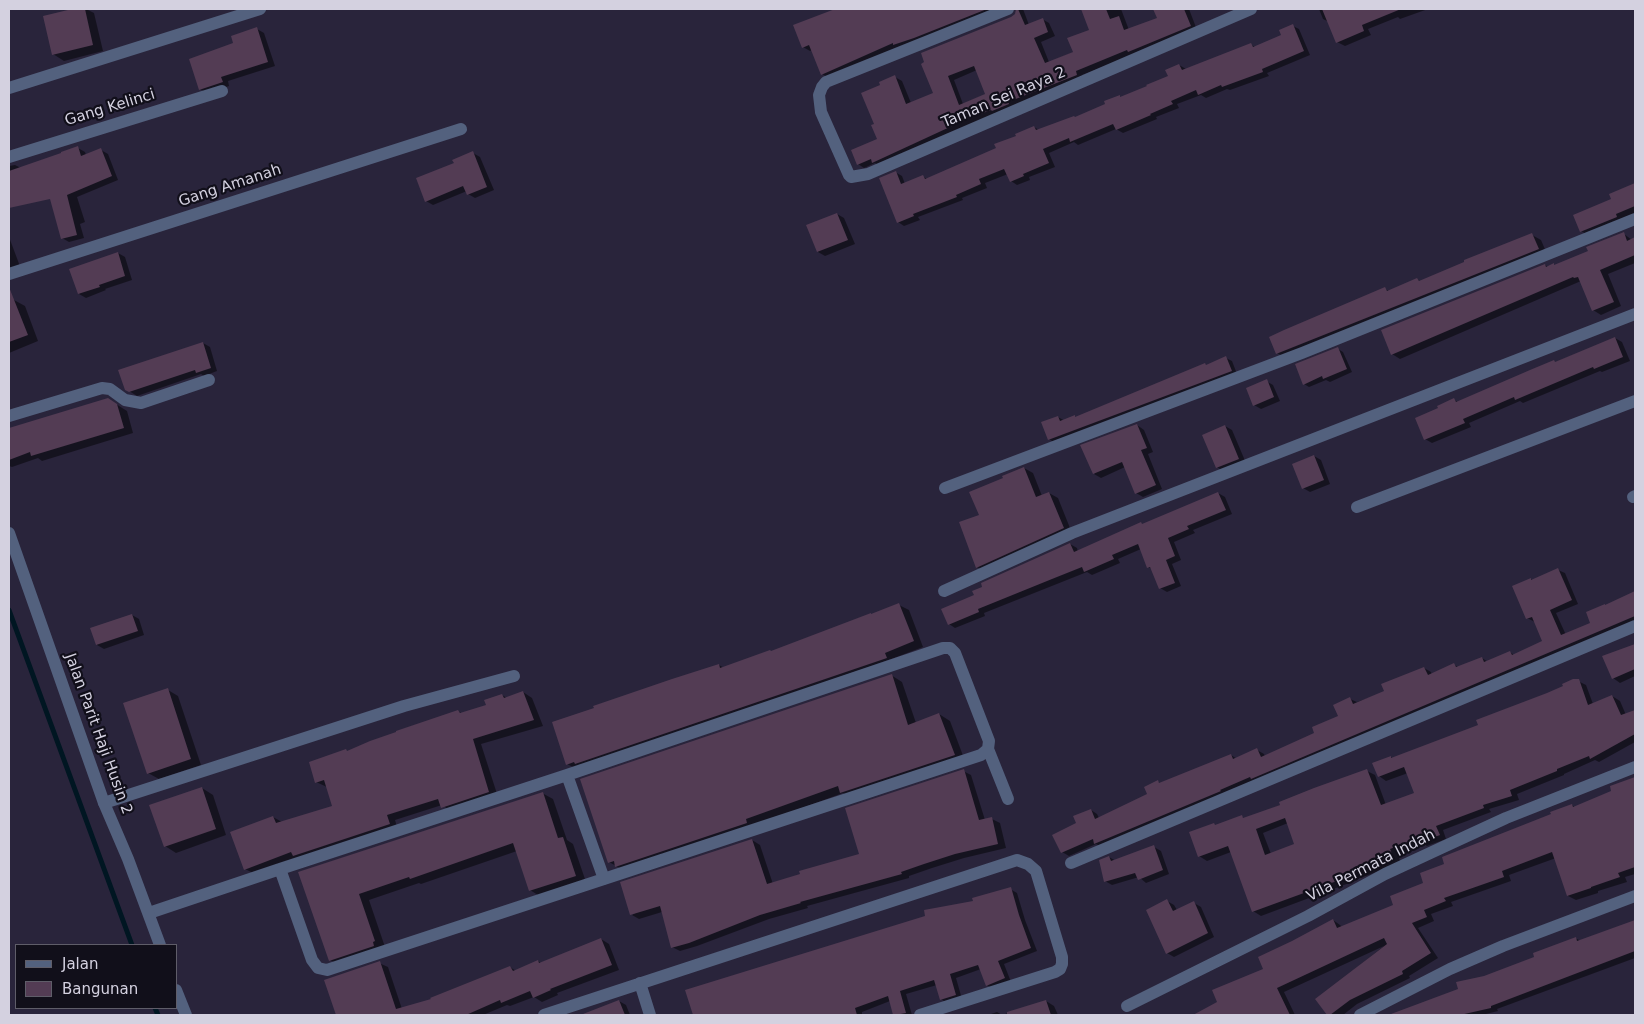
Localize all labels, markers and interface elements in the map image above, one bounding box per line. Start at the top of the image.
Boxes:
street label: Taman Sei Raya 2 [939,64,1069,132]
street label: Gang Kelinci [63,86,157,130]
street label: Gang Amanah [176,161,284,211]
street label: Jalan Parit Haji Husin 2 [60,651,136,817]
street label: Vila Permata Indah [1304,826,1438,906]
legend [15,944,178,1009]
text: Jalan [62,955,98,973]
text: Bangunan [62,980,138,998]

